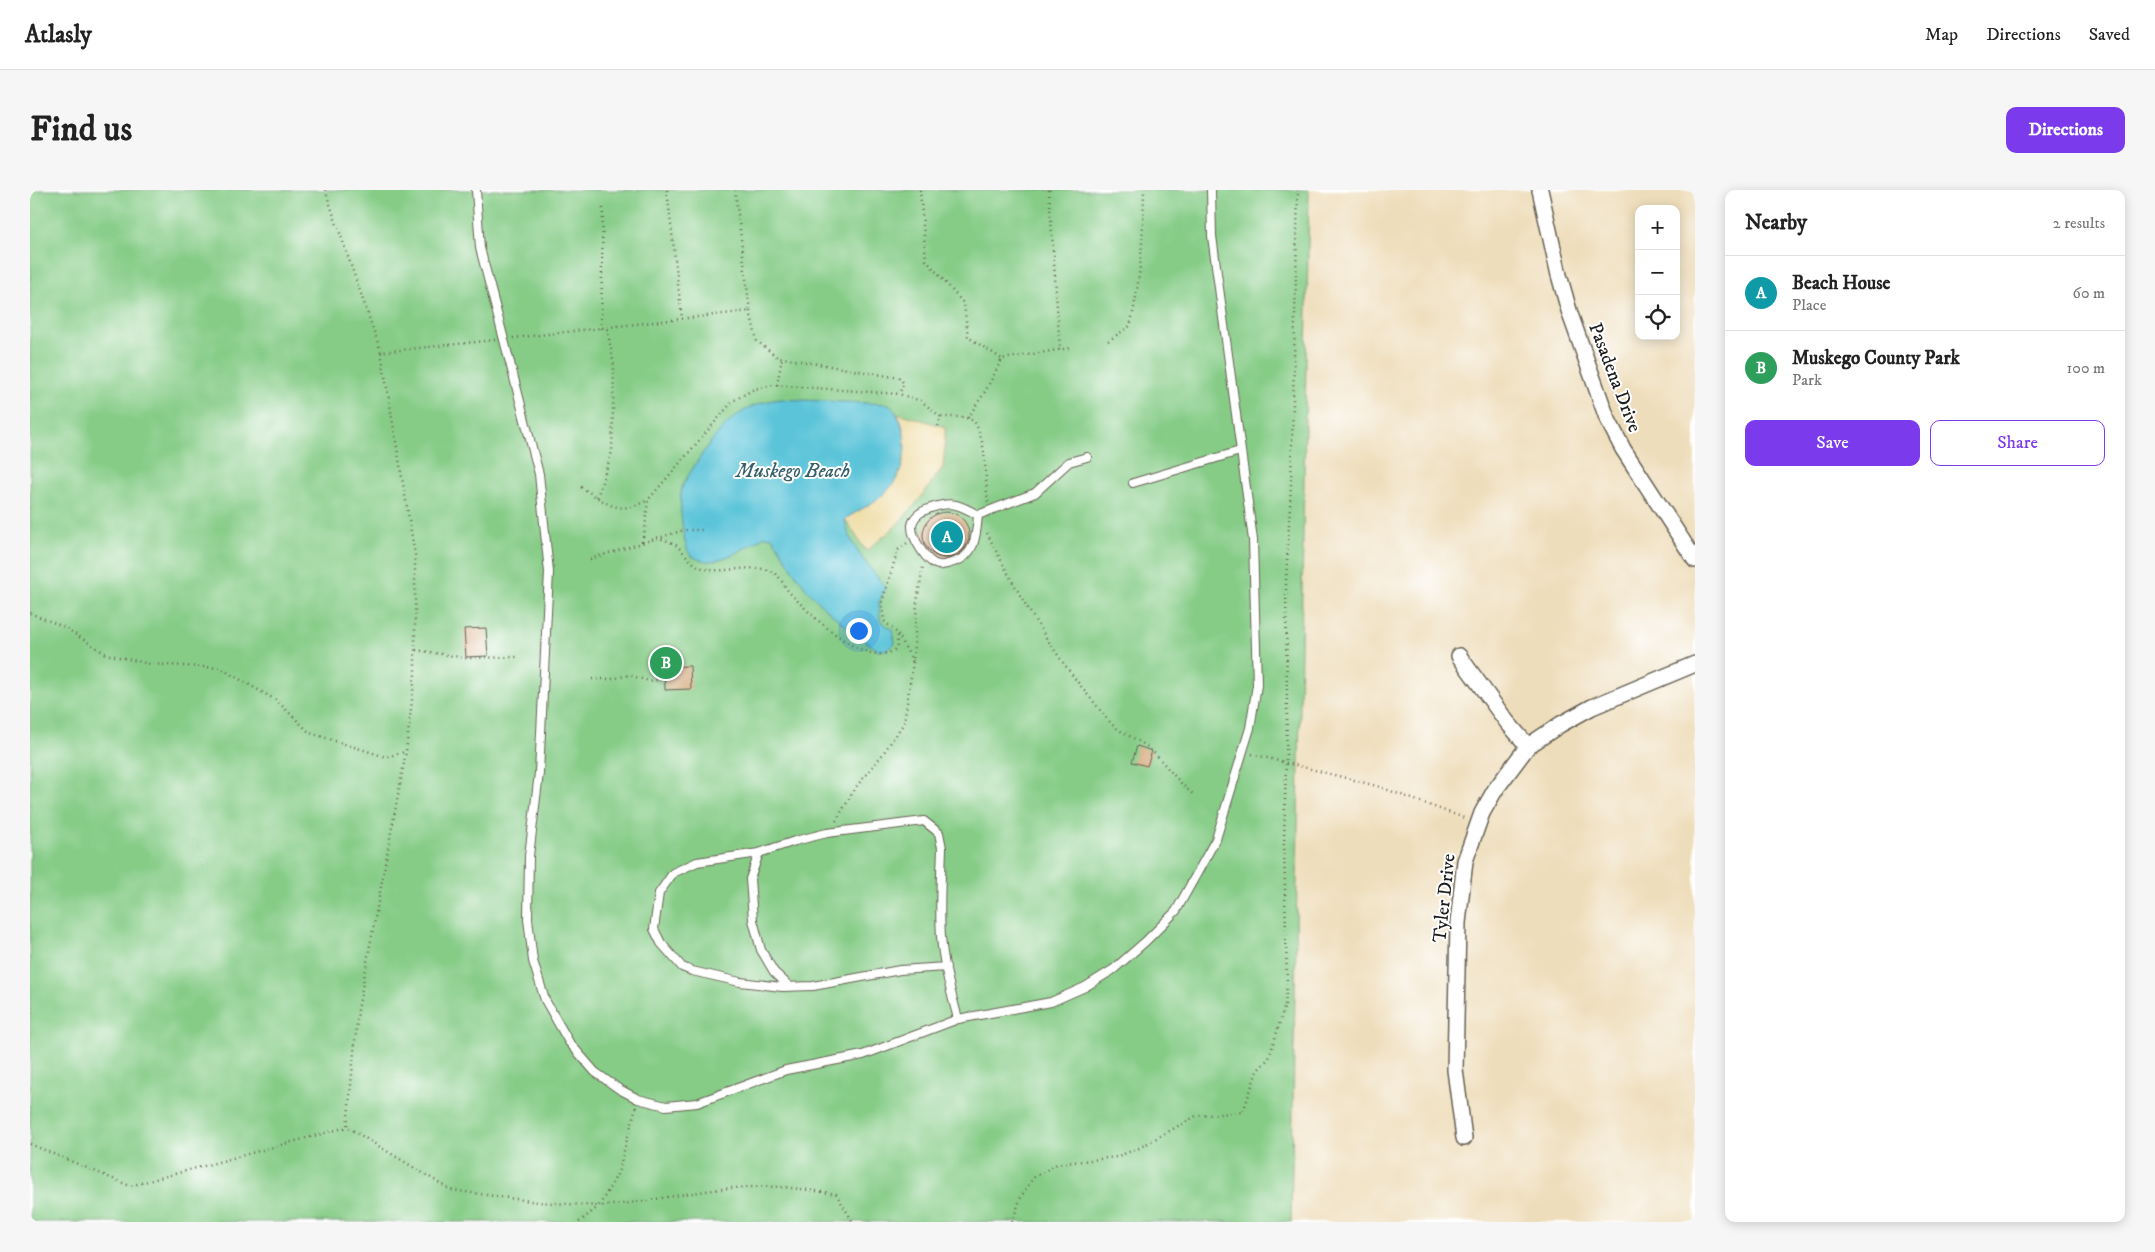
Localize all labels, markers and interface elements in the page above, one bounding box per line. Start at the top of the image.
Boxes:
text: Atlasly [25,20,92,50]
text: Map [1925,24,1958,46]
text: Directions [1986,24,2061,46]
text: Saved [2089,24,2130,46]
button: Directions [2006,107,2125,153]
text: Find us [30,108,132,152]
map controls [1635,205,1680,340]
button: + [1635,205,1680,250]
text: Nearby [1745,210,1807,236]
text: 2 results [2053,213,2105,233]
button: − [1635,250,1680,295]
text: Beach House [1792,272,1890,295]
text: A [1756,283,1766,303]
text: 60 m [2073,283,2105,303]
button: locate [1635,295,1680,340]
text: Place [1792,295,1826,315]
street label: Pasadena Drive [1583,320,1646,436]
text: Muskego County Park [1792,347,1960,370]
text: B [1756,358,1766,378]
text: 100 m [2067,358,2105,378]
text: Park [1792,370,1822,390]
button: Save [1745,420,1920,466]
button: Share [1930,420,2105,466]
water label: Muskego Beach [734,459,850,484]
pin: A [931,518,963,556]
your location [846,618,872,644]
pin: B [650,644,682,682]
street label: Tyler Drive [1428,853,1461,944]

